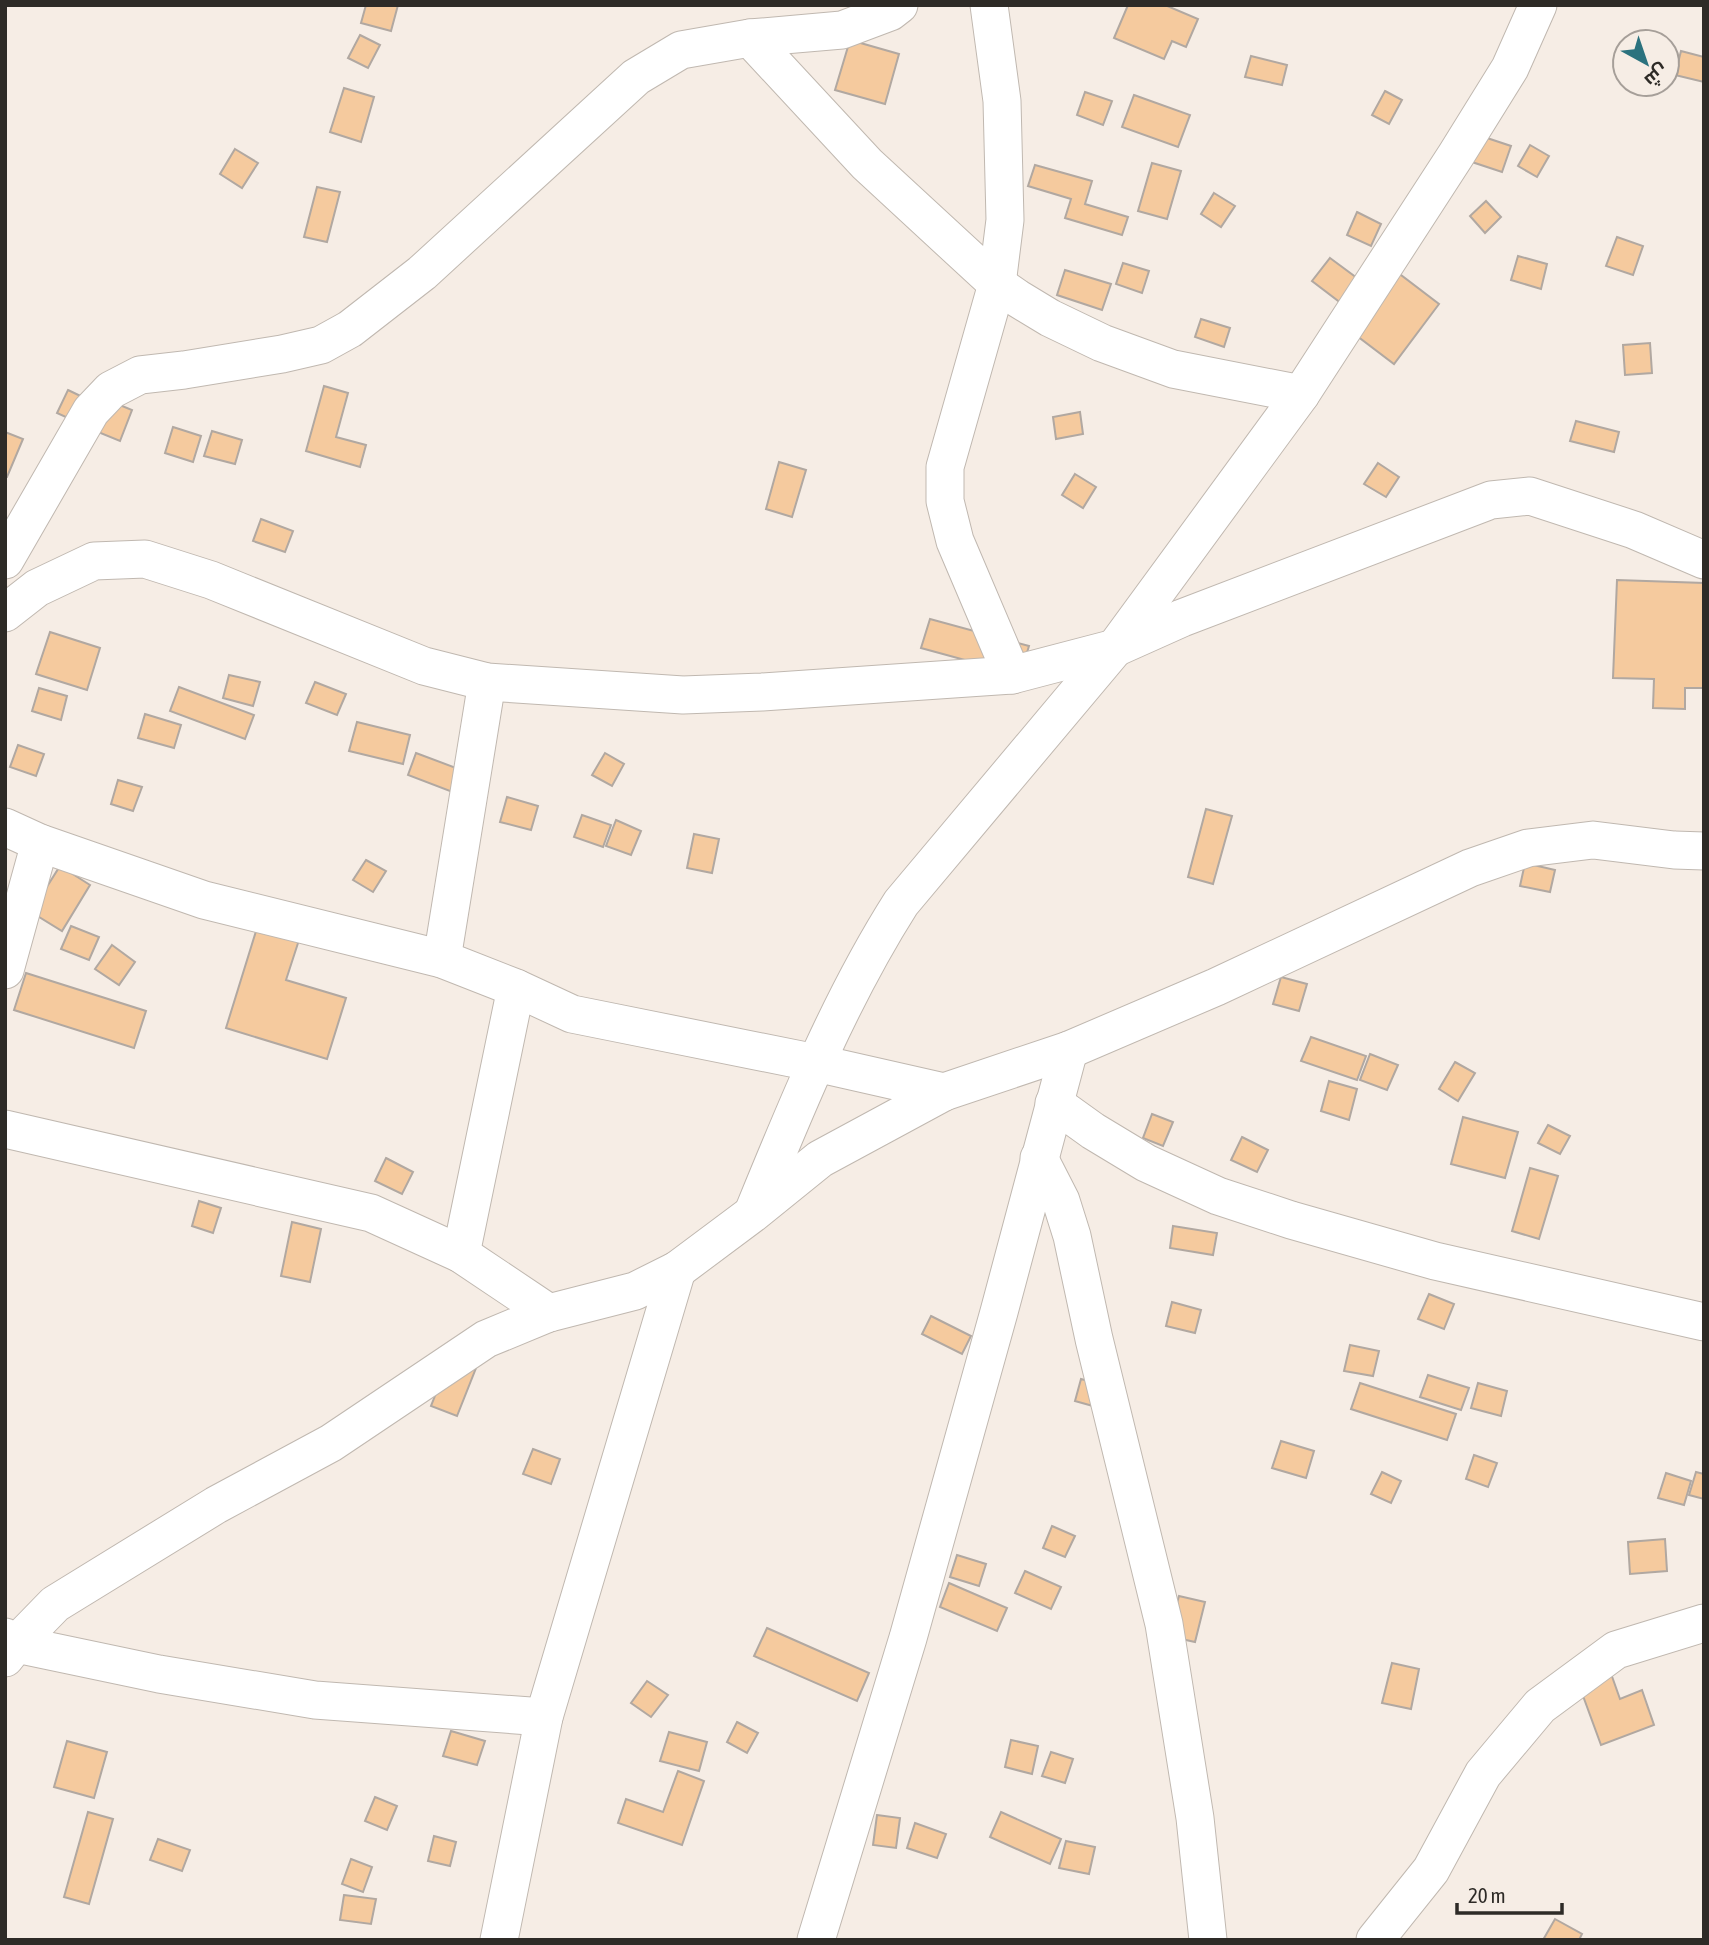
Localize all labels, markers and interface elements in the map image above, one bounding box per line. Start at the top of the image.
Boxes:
north arrow [1611,28,1681,98]
text: ش [1640,59,1673,92]
scale bar [1457,1871,1562,1915]
text: 20 m [1468,1883,1506,1907]

